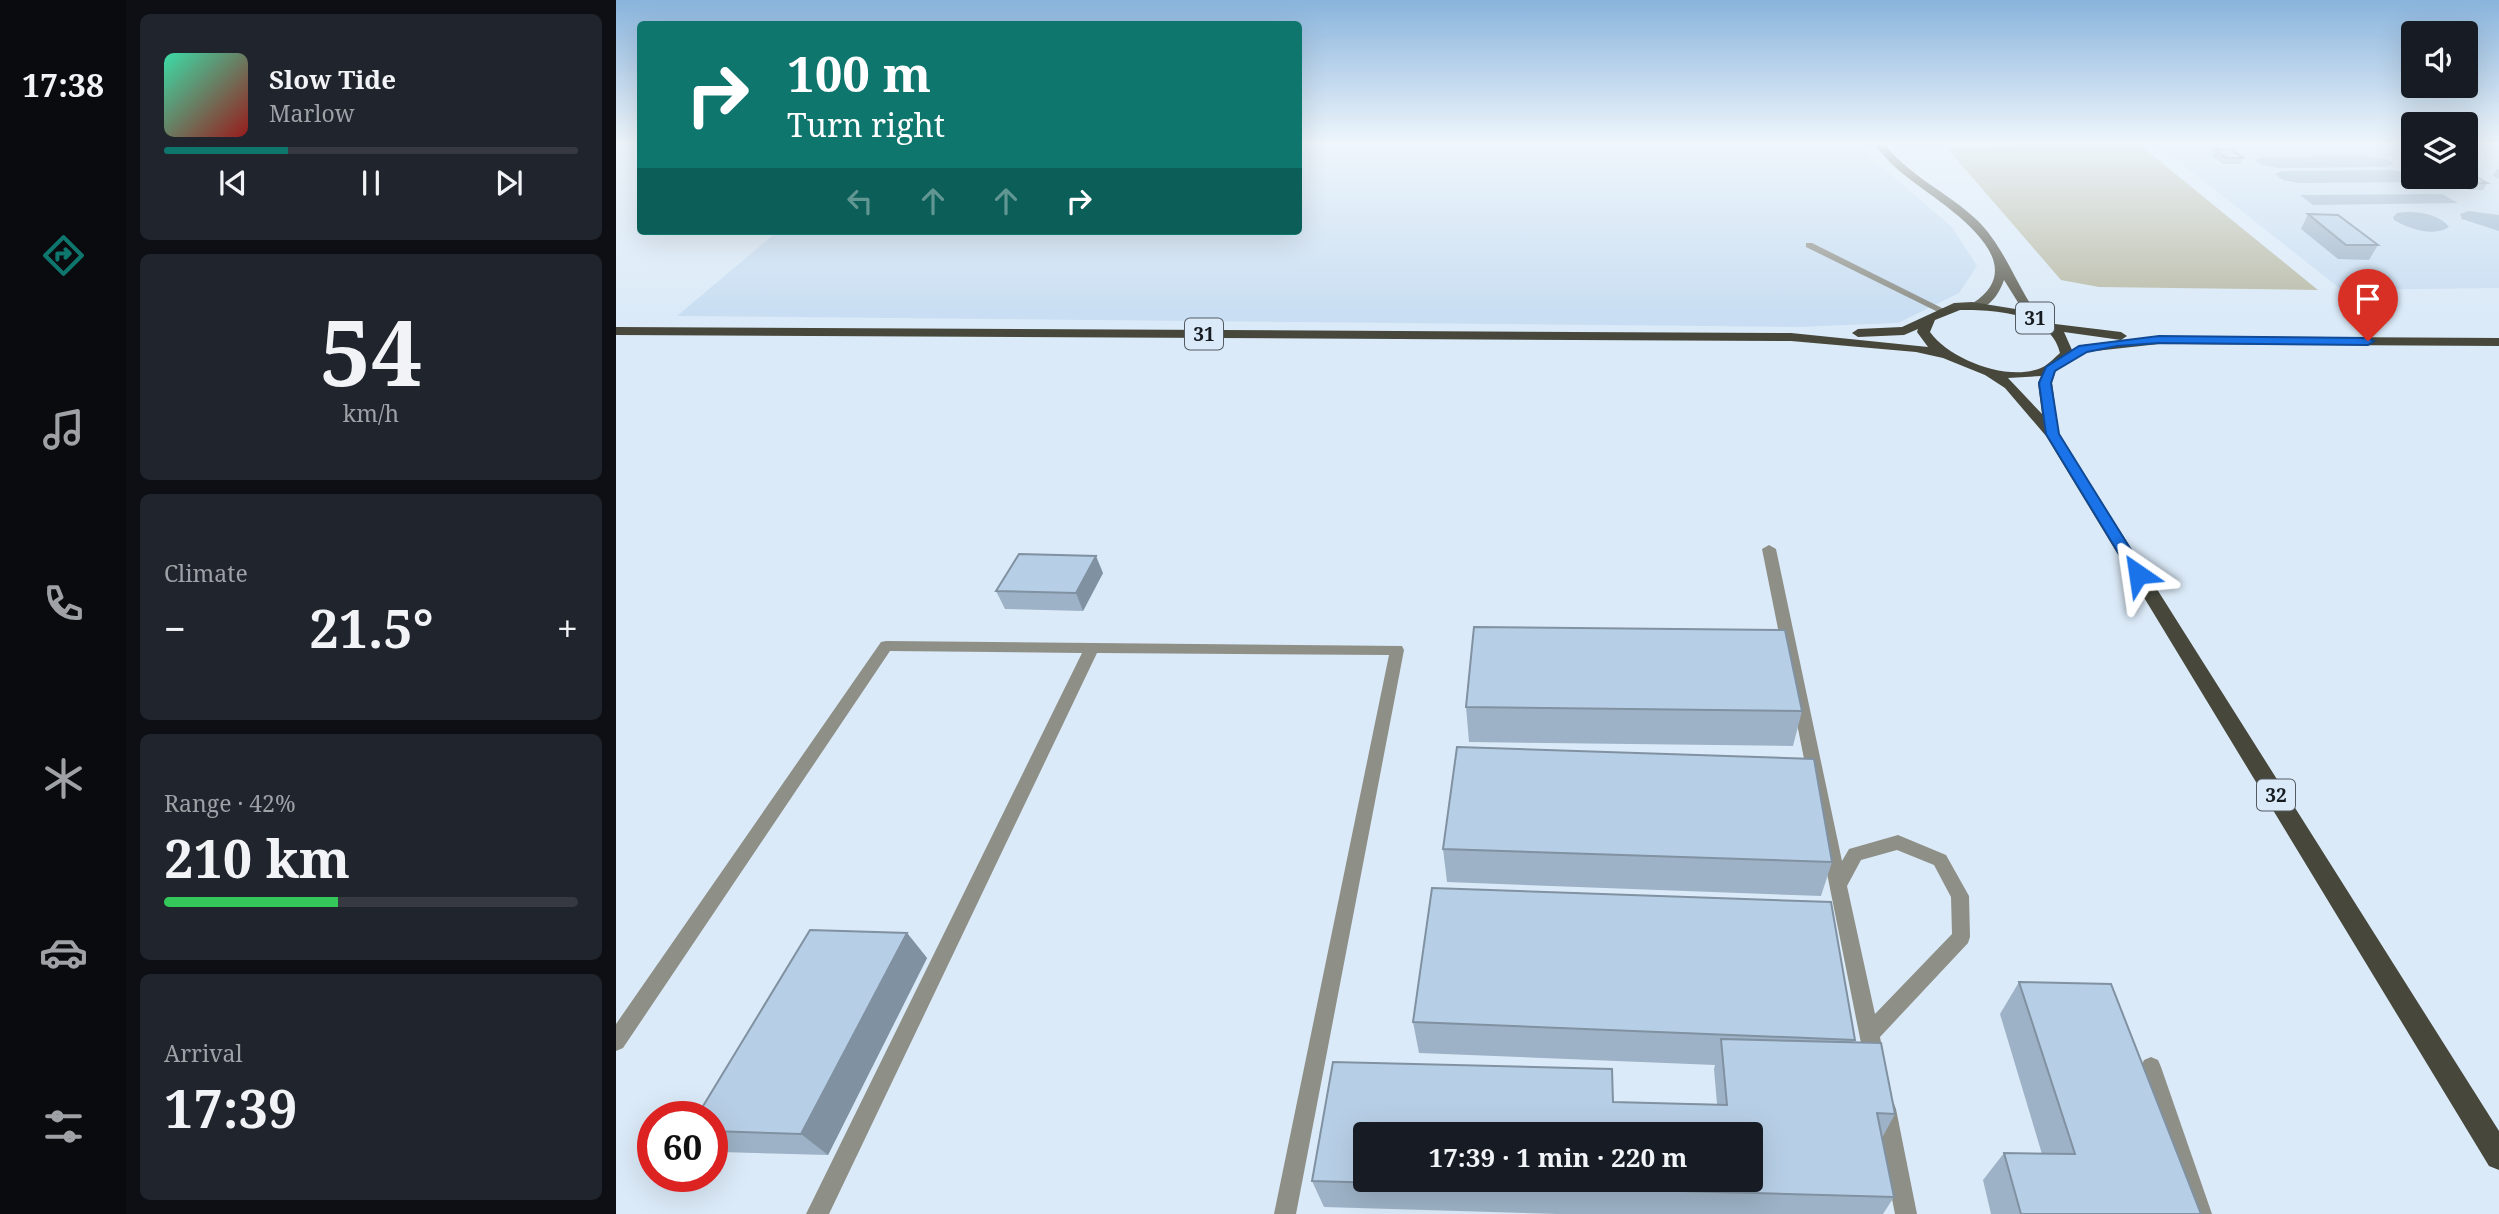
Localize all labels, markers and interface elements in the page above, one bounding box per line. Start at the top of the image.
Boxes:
map controls [2401,21,2478,189]
button: sound [2401,21,2478,98]
text: 100 m [787,40,931,106]
icon: right [672,49,763,140]
text: Slow Tide [269,61,396,97]
text: 17:38 [22,63,104,106]
text: Marlow [269,97,355,129]
text: Turn right [787,103,945,146]
button: layers [2401,112,2478,189]
icon: previous [214,164,252,202]
icon: pause [352,164,390,202]
icon: next [490,164,528,202]
icon: left [841,182,879,220]
icon: ahead [914,182,952,220]
icon: ahead [987,182,1025,220]
icon: right [1060,182,1098,220]
icon: directions [39,231,88,280]
pin [2338,269,2398,341]
icon: arrive [2349,280,2387,318]
text: 54 [320,289,422,413]
road number: 31 [2016,302,2054,334]
road number: 31 [1185,318,1223,350]
text: km/h [343,397,399,429]
icon: music [39,405,88,454]
position arrow [2101,537,2175,611]
text: Climate [164,557,248,589]
icon: phone [39,579,88,628]
text: 21.5° [309,592,434,663]
text: − [164,602,186,654]
text: + [557,602,578,654]
icon: climate [39,754,88,803]
road number: 32 [2257,780,2295,810]
text: Range · 42% [164,787,296,819]
text: 210 km [164,822,350,893]
icon: car [39,928,88,977]
text: Arrival [164,1037,243,1069]
text: 17:39 [164,1072,297,1143]
speed limit sign: 60 [637,1101,728,1192]
icon: filters [39,1102,88,1151]
text: 17:39 · 1 min · 220 m [1428,1139,1688,1175]

